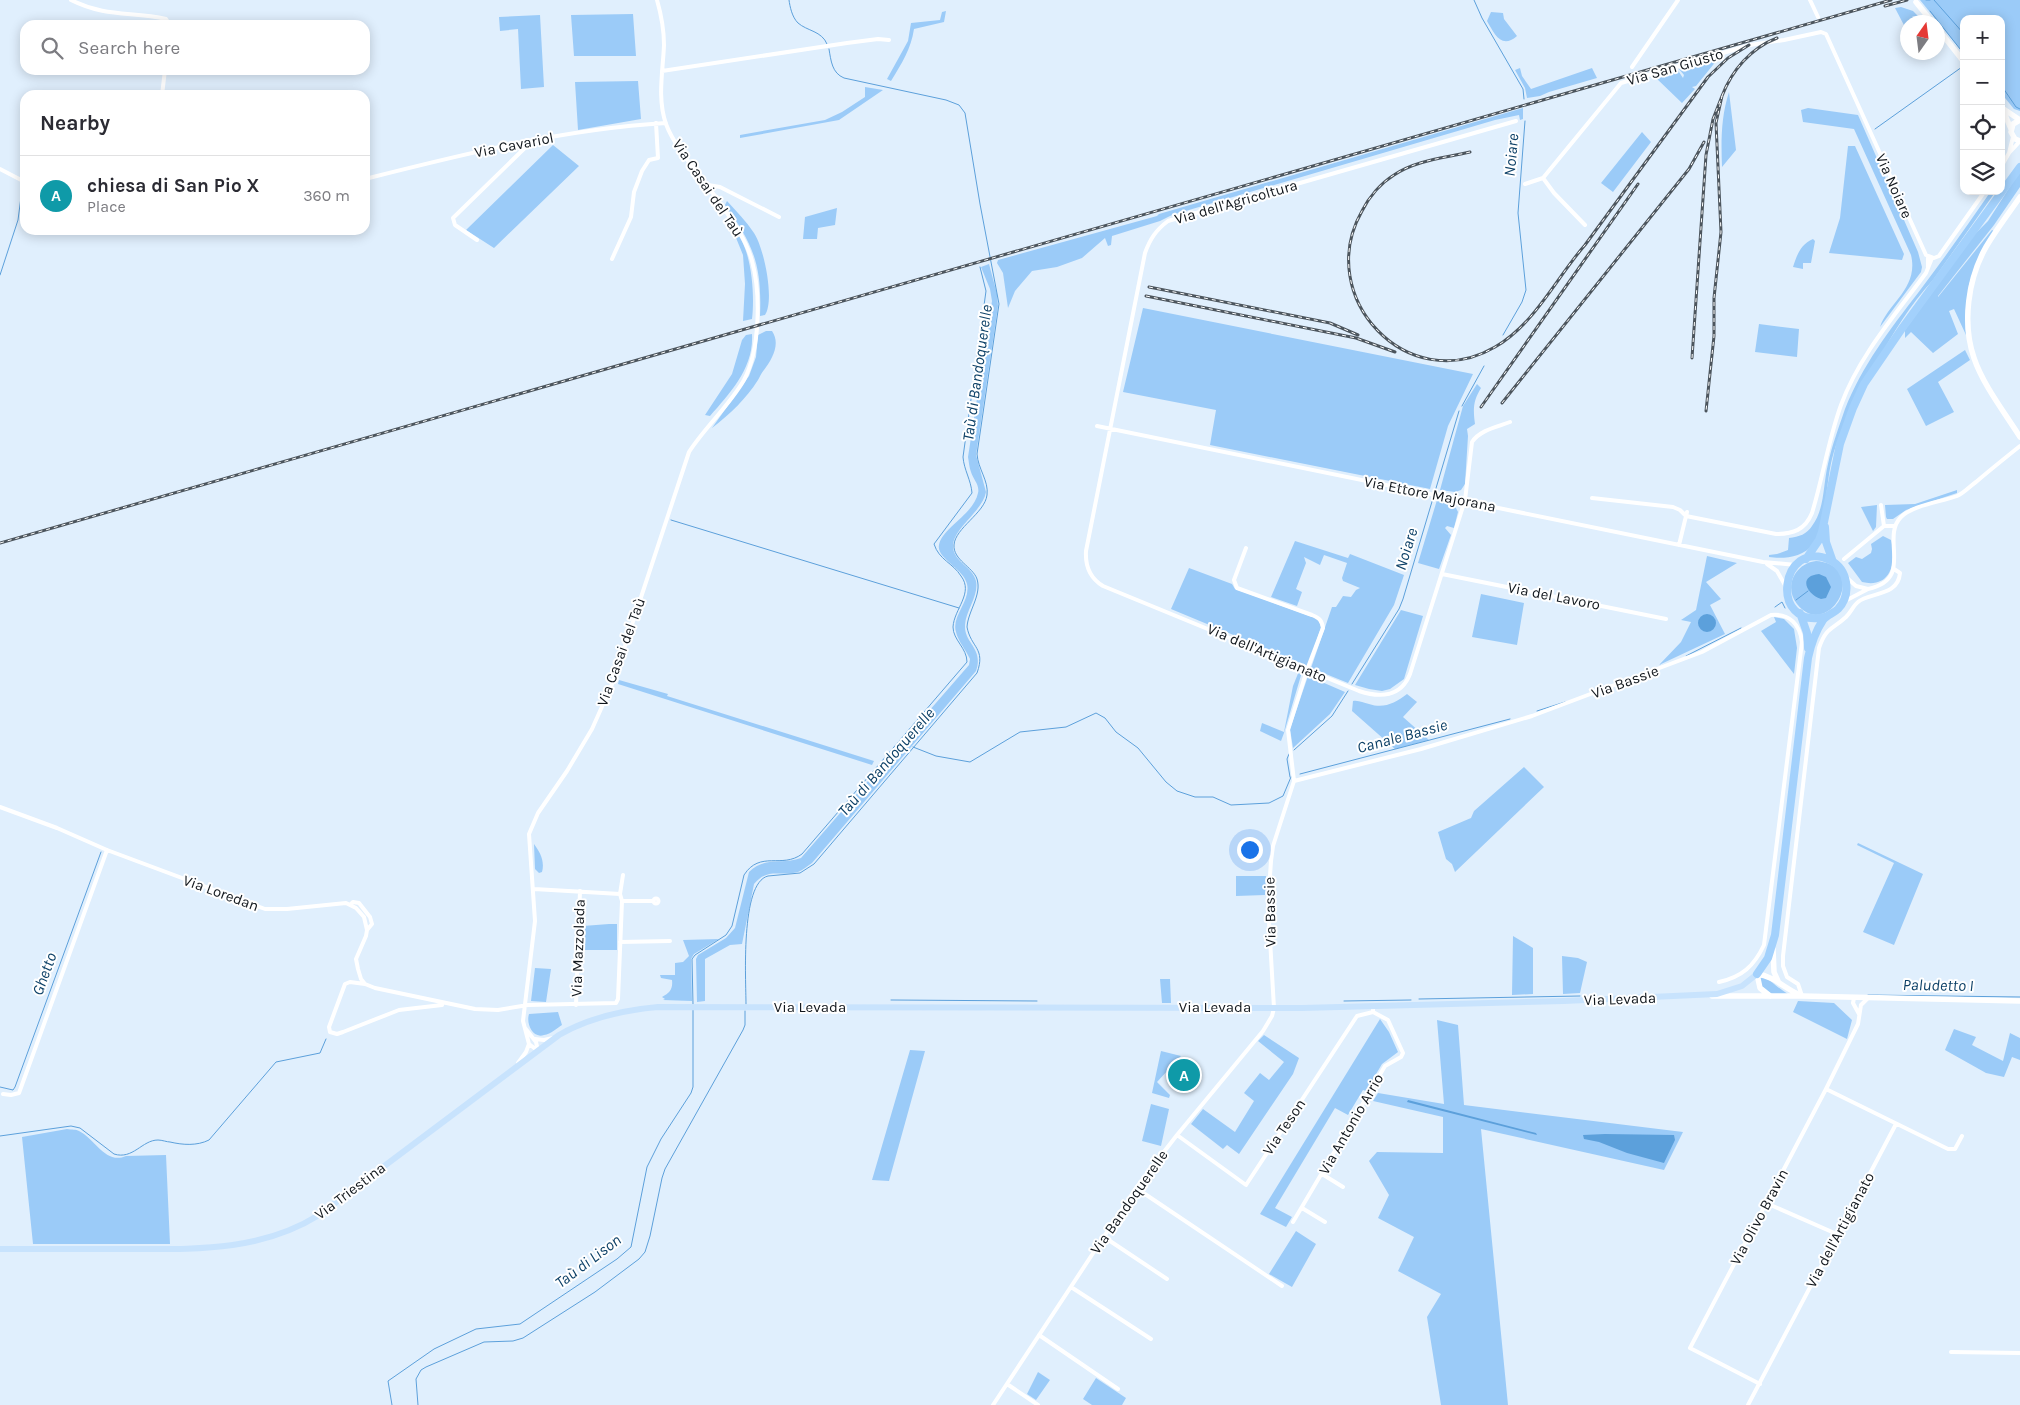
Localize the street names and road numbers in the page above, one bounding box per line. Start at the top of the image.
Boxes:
street label: Via San Giusto [1625,45,1725,89]
street label: Via Cavariol [473,129,555,161]
street label: Via Casai del Taù [669,136,747,240]
street label: Via Noiare [1872,151,1916,221]
street label: Via dell'Agricoltura [1172,176,1300,228]
street label: Via Ettore Majorana [1362,472,1498,516]
street label: Via del Lavoro [1506,578,1602,614]
street label: Via Casai del Taù [593,595,649,709]
street label: Via dell'Artigianato [1204,620,1330,686]
street label: Via Bassie [1589,662,1661,702]
street label: Via Loredan [181,871,261,915]
street label: Via Bassie [1260,877,1280,947]
street label: Via Mazzolada [567,899,589,997]
street label: Via Levada [1584,989,1656,1009]
street label: Via Levada [774,998,846,1016]
street label: Via Levada [1179,998,1251,1016]
street label: Via Antonio Arrio [1315,1070,1387,1178]
street label: Via Teson [1259,1095,1309,1159]
street label: Via Bandoquerelle [1086,1146,1172,1258]
street label: Via Triestina [311,1159,389,1223]
street label: Via Olivo Bravin [1726,1166,1792,1268]
street label: Via dell'Artigianato [1802,1169,1878,1291]

